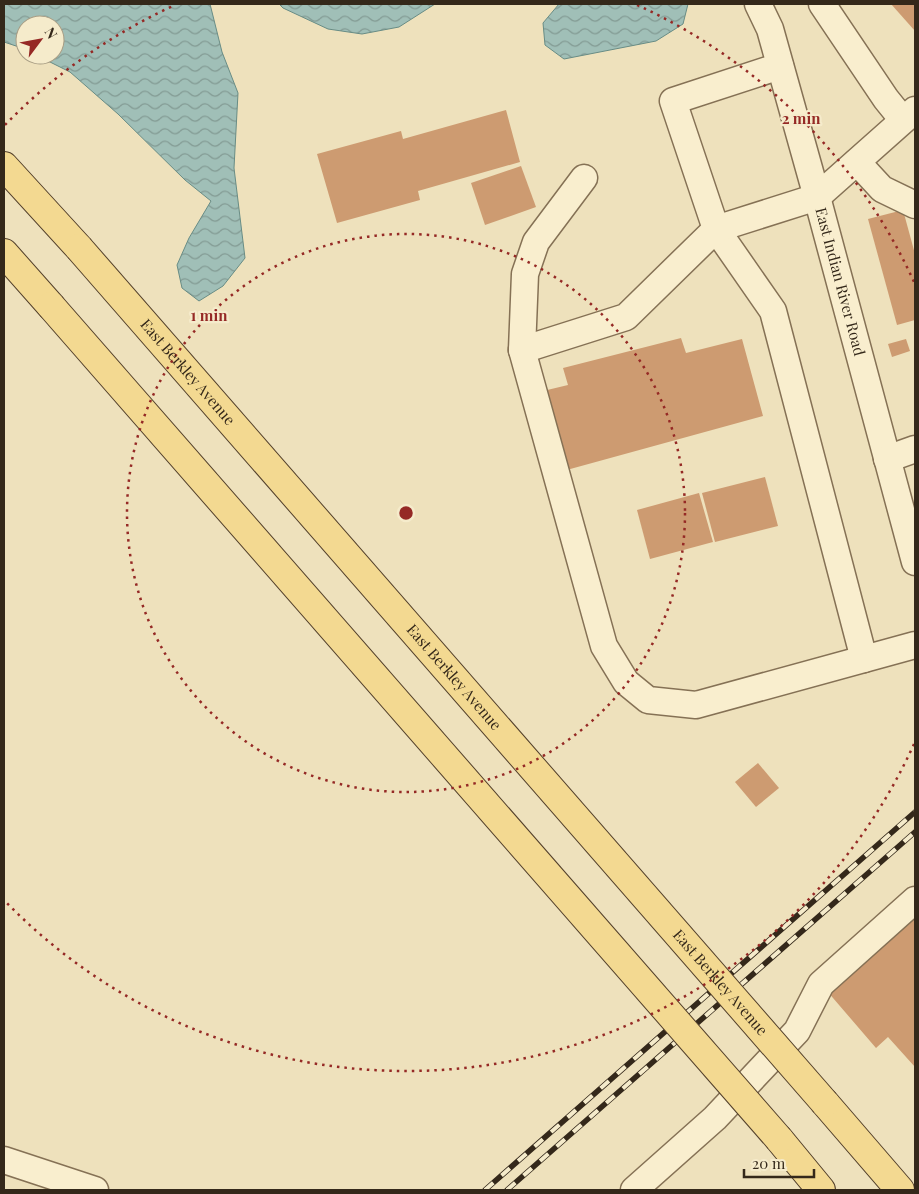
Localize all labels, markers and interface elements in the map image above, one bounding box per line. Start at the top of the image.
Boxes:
north arrow [15,15,65,65]
text: N [41,24,62,42]
text: 2 min [782,108,821,128]
street label: East Indian River Road [811,205,870,358]
text: 1 min [191,305,228,325]
street label: East Berkley Avenue [136,314,240,429]
centre of rings [397,504,415,522]
street label: East Berkley Avenue [403,619,506,734]
street label: East Berkley Avenue [669,925,773,1039]
scale bar [744,1146,814,1178]
text: 20 m [752,1153,786,1173]

